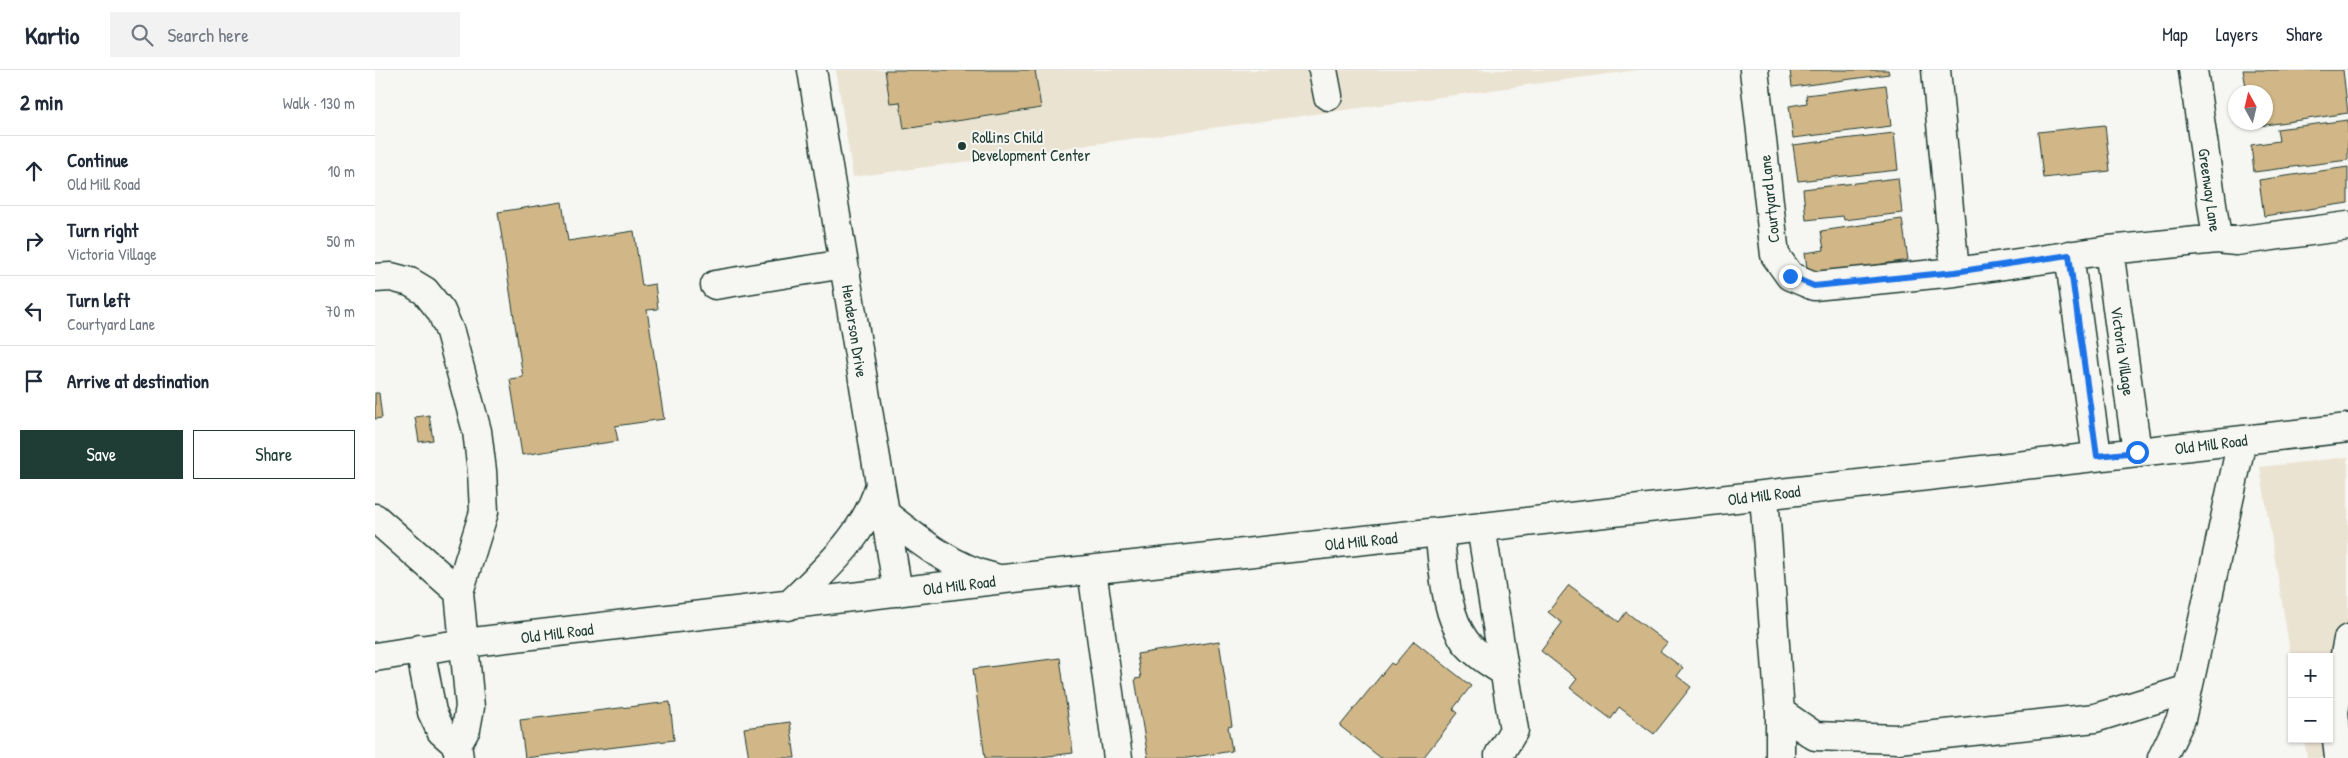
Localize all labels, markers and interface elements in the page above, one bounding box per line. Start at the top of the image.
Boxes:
search box [110,12,460,57]
text: Kartio [25,19,80,51]
icon: search [128,21,156,49]
text: Search here [168,22,249,48]
text: Map [2162,22,2188,47]
text: Layers [2216,22,2258,47]
text: Share [2286,22,2323,47]
north arrow [2228,85,2273,130]
text: 2 min [20,88,63,117]
text: Walk · 130 m [283,92,355,114]
place label: Rollins Child Development Center [972,126,1090,166]
marker: Rollins Child Development Center [956,140,968,152]
text: Continue [67,147,128,173]
street label: Greenway Lane [2193,147,2227,234]
street label: Courtyard Lane [1753,153,1785,244]
icon: ahead [20,157,48,185]
text: 10 m [327,160,355,182]
text: Old Mill Road [67,173,140,195]
text: Turn right [67,217,138,243]
icon: right [20,227,48,255]
text: 50 m [327,230,355,252]
text: Victoria Village [67,243,157,265]
route end [1779,265,1802,288]
street label: Henderson Drive [837,283,873,380]
text: Turn left [67,287,130,313]
icon: left [20,297,48,325]
text: 70 m [325,300,355,322]
street label: Victoria Village [2106,305,2140,398]
text: Courtyard Lane [67,313,155,335]
icon: arrive [20,367,48,395]
text: Arrive at destination [67,368,209,394]
street label: Old Mill Road [2173,429,2249,459]
button: Save [20,430,183,479]
button: Share [193,430,355,479]
route start [2126,441,2149,464]
street label: Old Mill Road [1726,480,1802,510]
street label: Old Mill Road [1324,526,1398,556]
street label: Old Mill Road [921,570,997,600]
street label: Old Mill Road [519,618,595,648]
map controls [2288,653,2333,743]
button: + [2288,653,2333,698]
button: − [2288,698,2333,743]

